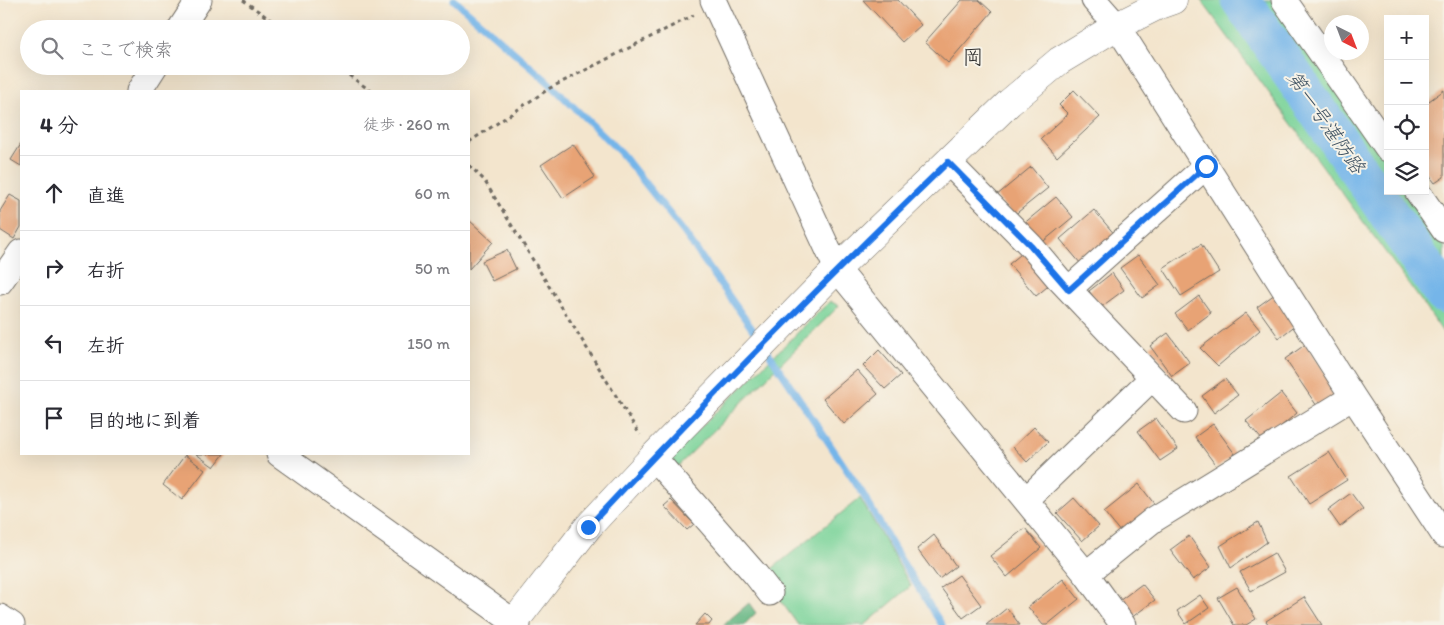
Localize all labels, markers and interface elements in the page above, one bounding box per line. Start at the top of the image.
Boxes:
north arrow [1324,15,1369,60]
map controls [1384,15,1429,195]
button: + [1384,15,1429,60]
search box [20,20,470,75]
icon: search [38,34,66,62]
text: ここで検索 [78,38,173,61]
district label: 岡 [963,44,984,69]
button: − [1384,60,1429,105]
water label: 第一号湛防路 [1282,66,1371,179]
button: locate [1384,105,1429,150]
text: 4 分 [40,112,78,137]
text: 徒歩 · 260 m [363,115,450,134]
button: layers [1384,150,1429,195]
route start [1195,155,1218,178]
icon: ahead [40,179,68,207]
text: 直進 [87,184,125,207]
text: 60 m [415,184,450,203]
icon: right [40,254,68,282]
text: 右折 [87,259,125,282]
text: 50 m [415,259,450,278]
icon: left [40,329,68,357]
text: 左折 [87,334,125,357]
text: 150 m [407,334,450,353]
icon: arrive [40,404,68,432]
text: 目的地に到着 [87,409,201,432]
route end [577,516,600,539]

